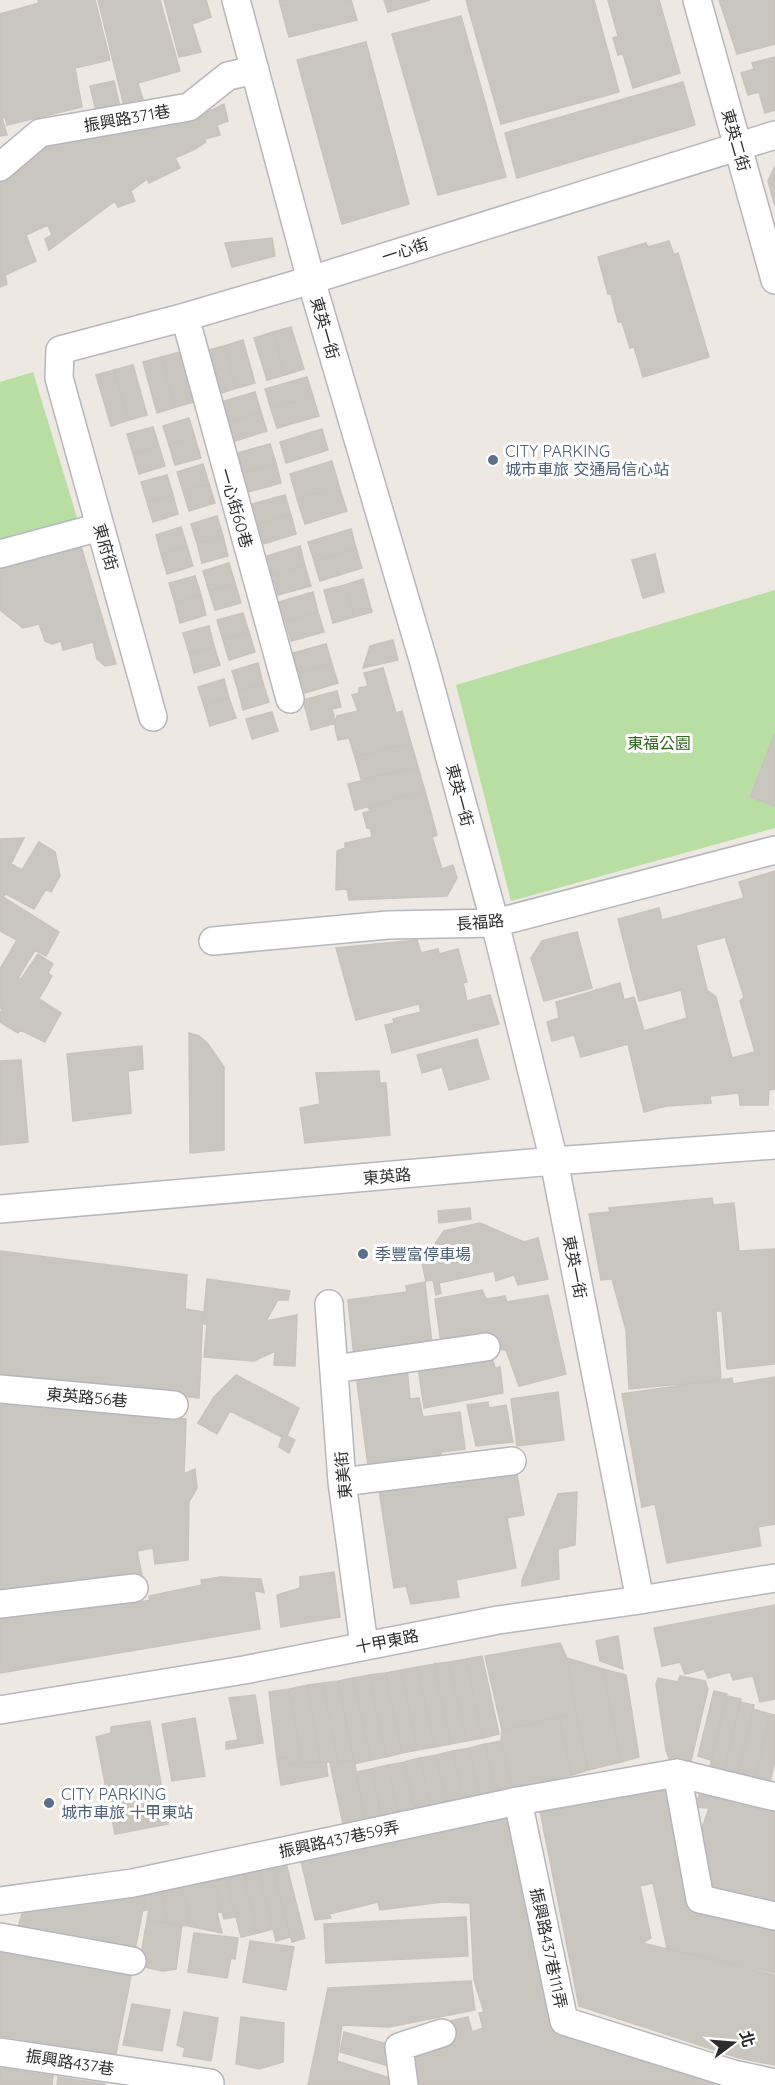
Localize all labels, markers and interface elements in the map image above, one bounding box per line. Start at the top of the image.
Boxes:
street label: 振興路371巷 [82,101,172,135]
street label: 東英二街 [718,106,754,174]
street label: 一心街 [379,233,431,267]
street label: 東英一街 [307,294,343,362]
place label: CITY PARKING 城市車旅 交通局信心站 [505,441,669,479]
marker: CITY PARKING 城市車旅 交通局信心站 [486,453,500,467]
street label: 一心街60巷 [215,466,257,550]
street label: 東府街 [90,521,122,573]
park label: 東福公園 [627,733,691,753]
street label: 東英一街 [442,761,478,829]
street label: 長福路 [455,910,505,934]
street label: 東英路 [362,1164,412,1188]
street label: 東英一街 [559,1234,591,1300]
place label: 季豐富停車場 [375,1244,471,1264]
marker: 季豐富停車場 [356,1247,370,1261]
street label: 東英路56巷 [46,1383,128,1411]
street label: 東美街 [331,1450,355,1500]
street label: 十甲東路 [354,1625,420,1657]
place label: CITY PARKING 城市車旅 十甲東站 [61,1784,193,1822]
marker: CITY PARKING 城市車旅 十甲東站 [42,1796,56,1810]
street label: 振興路437巷59弄 [277,1816,401,1862]
street label: 振興路437巷111弄 [526,1886,572,2010]
north arrow [703,2013,763,2073]
text: 北 [736,2028,759,2049]
street label: 振興路437巷 [24,2045,116,2079]

